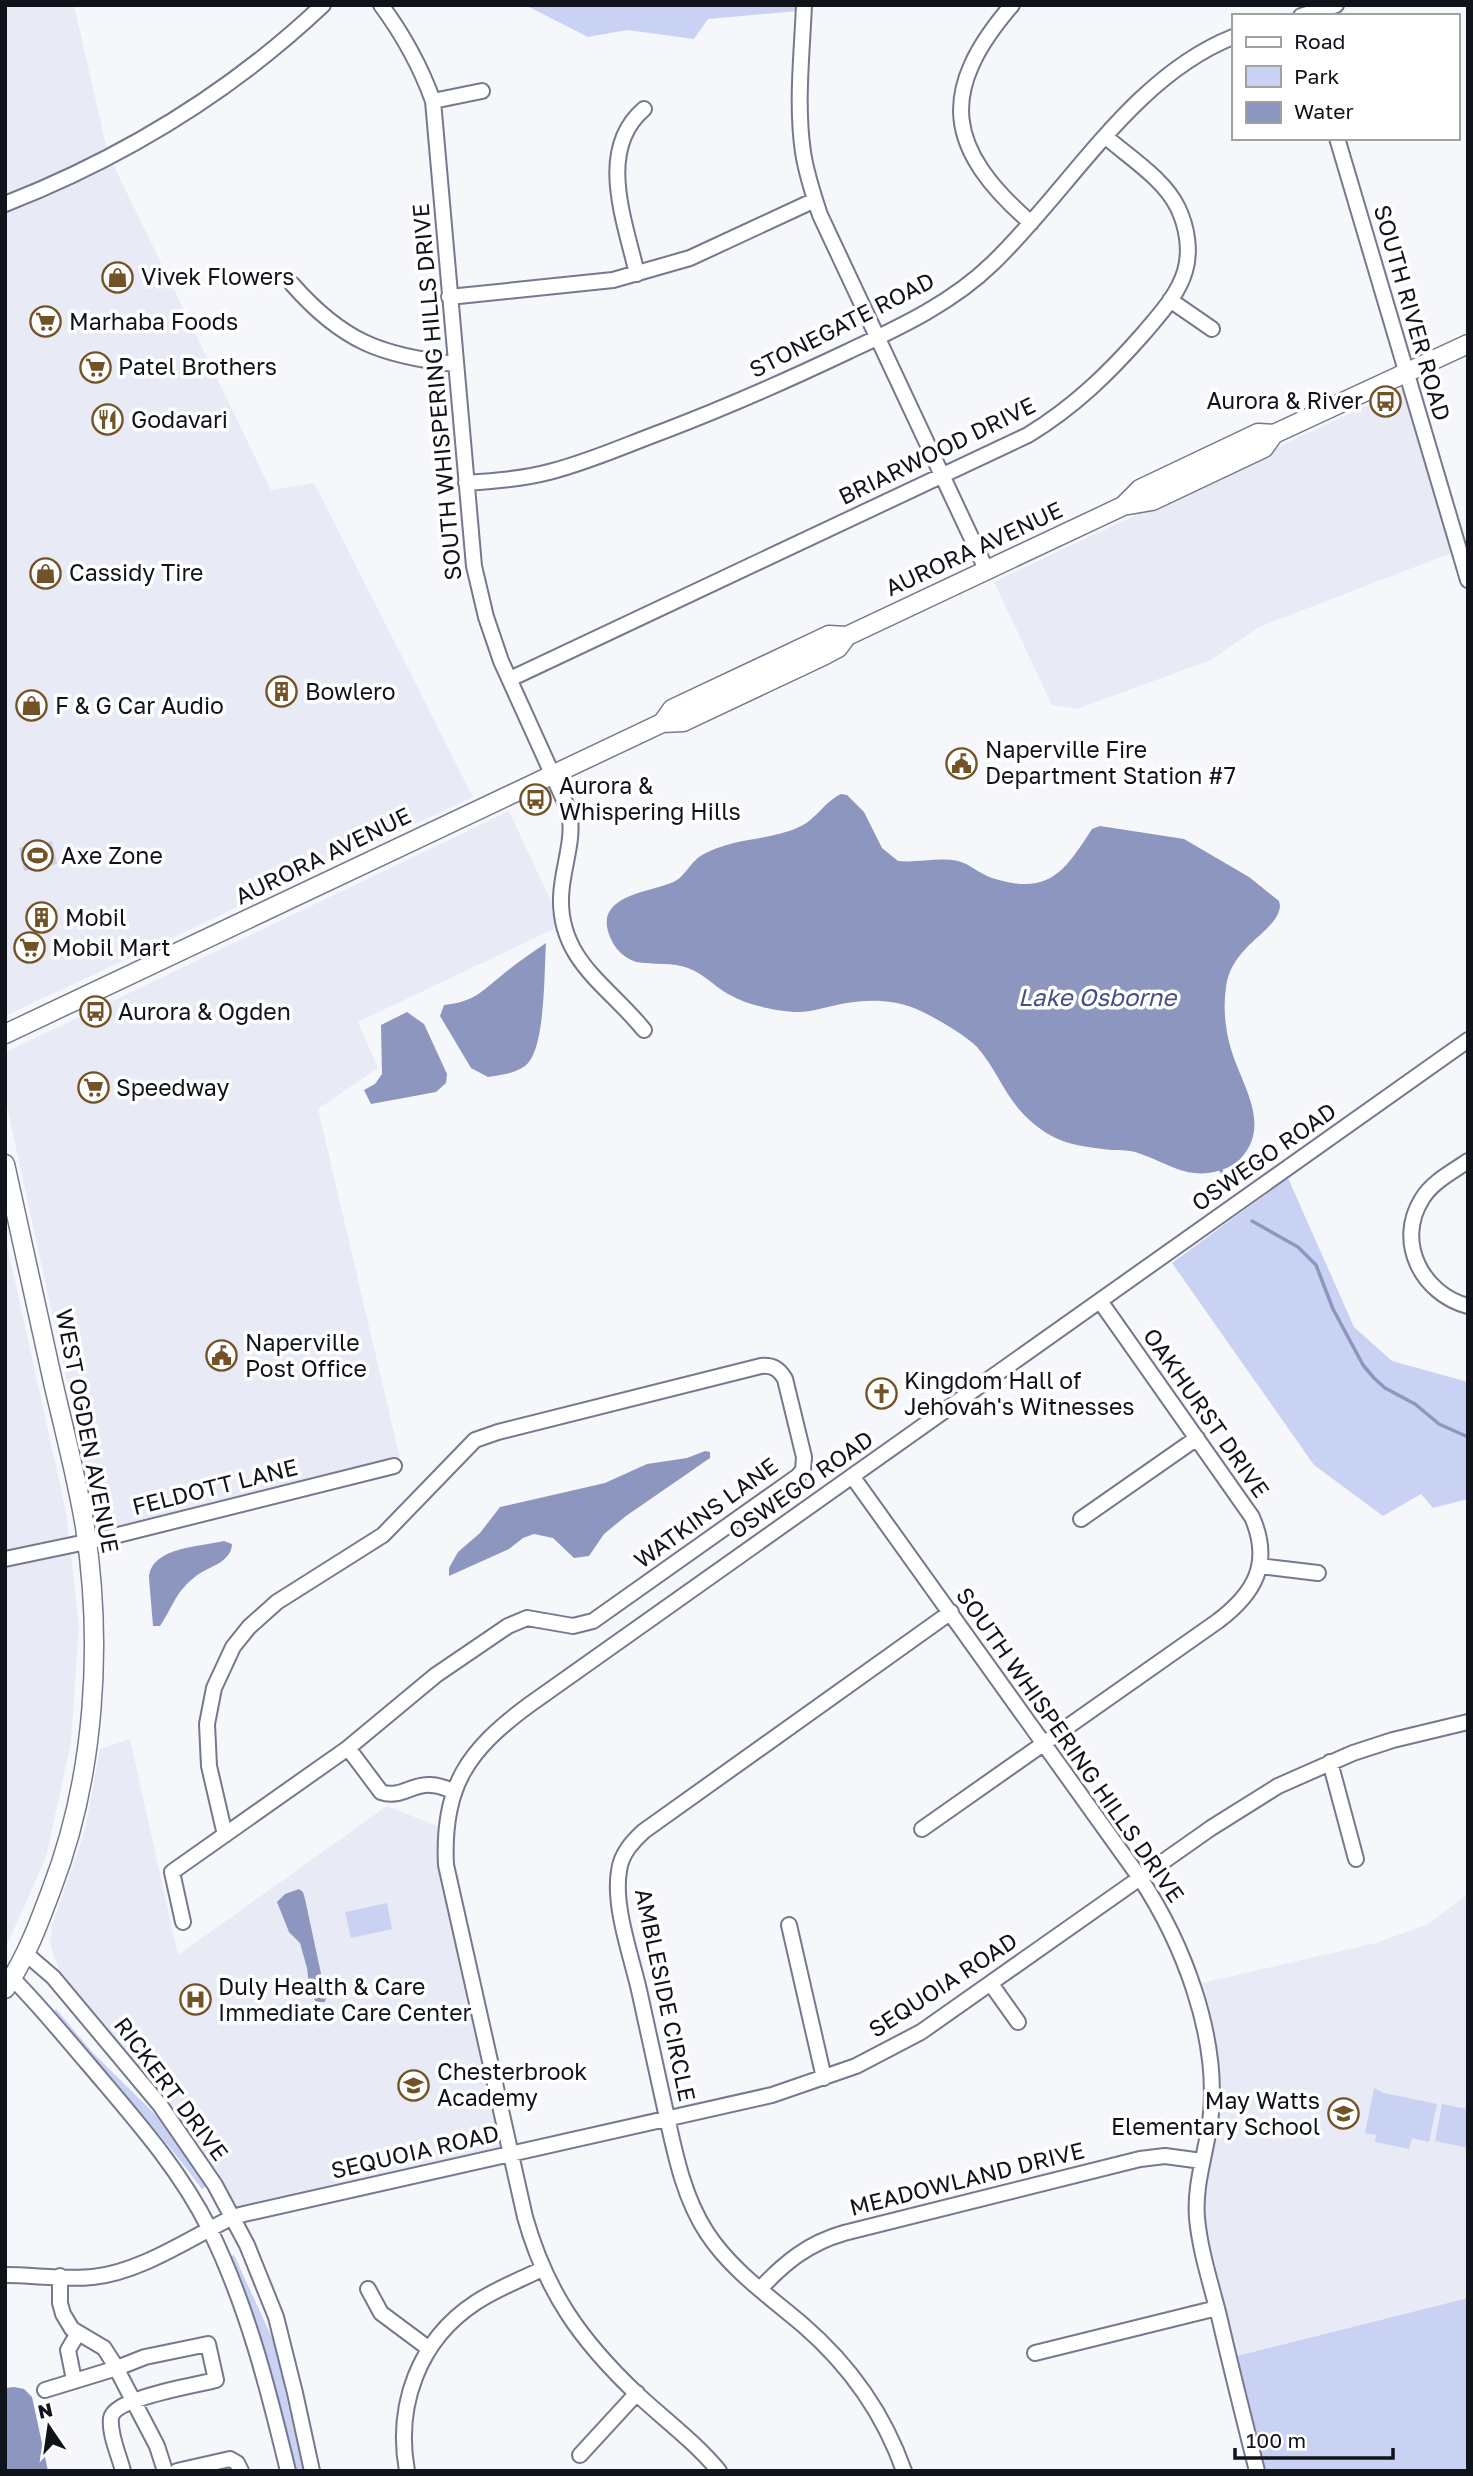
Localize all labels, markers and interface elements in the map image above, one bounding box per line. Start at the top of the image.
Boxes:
legend [1232,14,1459,140]
text: Road [1294,28,1345,54]
text: Park [1294,63,1340,89]
text: Water [1294,98,1354,124]
street label: SOUTH RIVER ROAD [1369,201,1457,424]
street label: SOUTH WHISPERING HILLS DRIVE [406,202,466,582]
shop icon: Vivek Flowers [101,260,135,294]
place label: Vivek Flowers [141,262,294,290]
street label: STONEGATE ROAD [744,265,939,383]
supermarket icon: Marhaba Foods [29,305,63,339]
place label: Marhaba Foods [69,307,238,335]
supermarket icon: Patel Brothers [78,350,112,384]
place label: Patel Brothers [118,352,277,380]
bus stop icon: Aurora & River [1369,384,1403,418]
place label: Aurora & River [1206,386,1363,414]
street label: BRIARWOOD DRIVE [834,390,1040,510]
restaurant icon: Godavari [91,403,125,437]
place label: Godavari [131,405,228,433]
street label: AURORA AVENUE [881,495,1067,601]
shop icon: Cassidy Tire [29,556,63,590]
place label: Cassidy Tire [69,558,203,586]
building icon: Bowlero [265,675,299,709]
place label: Bowlero [305,677,396,705]
shop icon: F & G Car Audio [15,689,49,723]
place label: F & G Car Audio [55,691,224,719]
place label: Naperville Fire Department Station #7 [985,735,1236,789]
public building icon: Naperville Fire Department Station #7 [945,746,979,780]
place label: Aurora & Whispering Hills [559,771,741,825]
bus stop icon: Aurora & Whispering Hills [519,782,553,816]
street label: AURORA AVENUE [230,800,415,910]
sports icon: Axe Zone [21,839,55,873]
place label: Axe Zone [61,841,163,869]
building icon: Mobil [25,901,59,935]
place label: Mobil [65,903,126,931]
supermarket icon: Mobil Mart [12,931,46,965]
place label: Mobil Mart [52,933,170,961]
water label: Lake Osborne [1018,982,1178,1011]
bus stop icon: Aurora & Ogden [78,995,112,1029]
place label: Aurora & Ogden [118,997,291,1025]
supermarket icon: Speedway [76,1071,110,1105]
place label: Speedway [116,1073,229,1101]
street label: OSWEGO ROAD [1186,1096,1341,1216]
street label: WEST OGDEN AVENUE [51,1306,125,1555]
street label: OAKHURST DRIVE [1138,1322,1276,1503]
place label: Naperville Post Office [245,1328,367,1382]
public building icon: Naperville Post Office [205,1339,239,1373]
place label: Kingdom Hall of Jehovah's Witnesses [904,1366,1135,1420]
church icon: Kingdom Hall of Jehovah's Witnesses [864,1377,898,1411]
street label: OSWEGO ROAD [723,1424,878,1544]
street label: WATKINS LANE [628,1451,783,1574]
street label: FELDOTT LANE [129,1452,300,1520]
street label: SOUTH WHISPERING HILLS DRIVE [951,1581,1191,1907]
street label: AMBLESIDE CIRCLE [630,1886,702,2104]
street label: SEQUOIA ROAD [863,1926,1022,2043]
place label: Duly Health & Care Immediate Care Center [218,1972,472,2026]
hospital icon: Duly Health & Care Immediate Care Center [178,1983,212,2017]
street label: RICKERT DRIVE [109,2011,235,2166]
place label: Chesterbrook Academy [437,2057,587,2111]
school or university icon: Chesterbrook Academy [397,2068,431,2102]
place label: May Watts Elementary School [1111,2086,1320,2140]
school or university icon: May Watts Elementary School [1326,2097,1360,2131]
street label: SEQUOIA ROAD [328,2118,502,2184]
street label: MEADOWLAND DRIVE [846,2135,1087,2221]
north arrow [14,2392,84,2462]
text: N [35,2397,55,2423]
scale bar [1235,2416,1392,2460]
text: 100 m [1246,2427,1306,2453]

